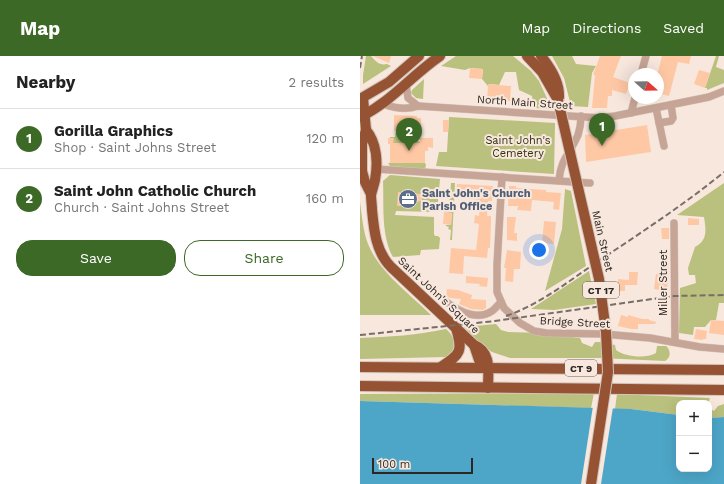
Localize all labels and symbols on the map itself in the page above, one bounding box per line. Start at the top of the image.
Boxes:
north arrow [628,68,664,104]
street label: North Main Street [477,93,574,112]
pin: 1 [589,113,615,146]
pin: 2 [396,118,422,151]
park label: Saint John's Cemetery [485,134,551,160]
place label: Saint John's Church Parish Office [422,187,531,213]
office icon: Saint John's Church Parish Office [397,188,419,210]
street label: Main Street [589,209,616,273]
your location [529,240,549,260]
street label: Miller Street [657,249,670,316]
street label: Saint John's Square [395,254,482,336]
road number: CT 17 [583,282,619,298]
street label: Bridge Street [539,314,611,331]
road number: CT 9 [565,360,597,376]
scale bar [372,456,473,475]

